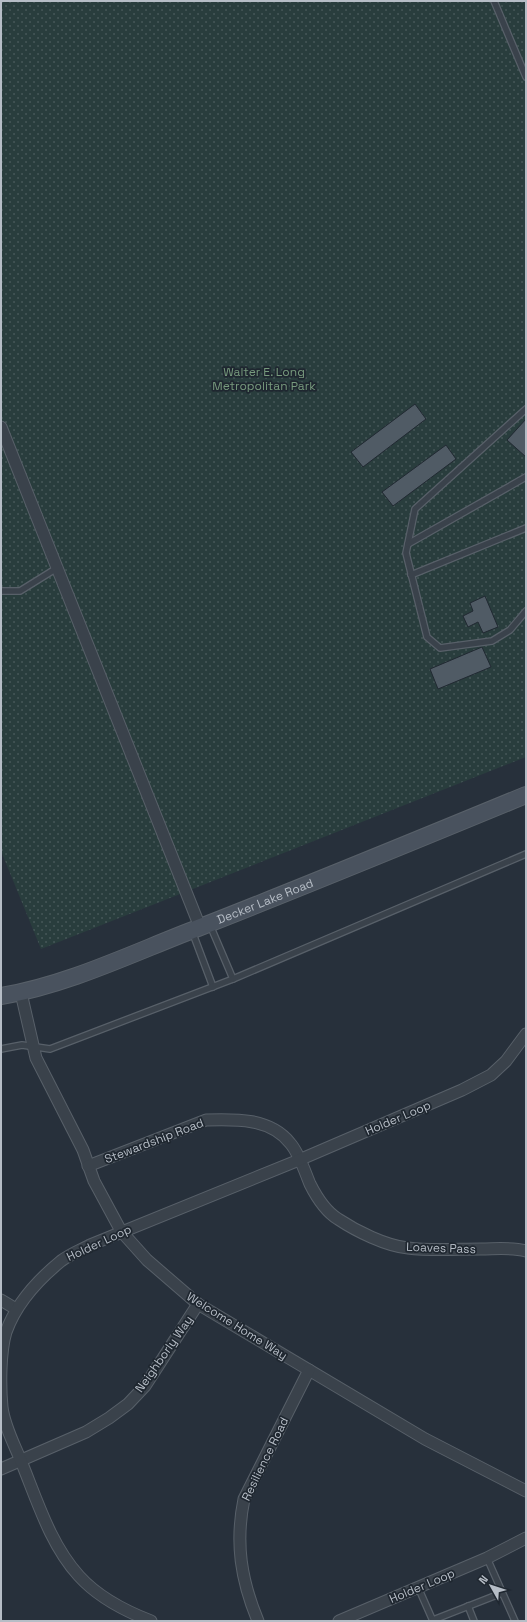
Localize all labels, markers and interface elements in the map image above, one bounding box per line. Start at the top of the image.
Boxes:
park label: Walter E. Long Metropolitan Park [212,364,316,394]
street label: Decker Lake Road [215,875,316,928]
street label: Holder Loop [363,1097,433,1139]
street label: Stewardship Road [102,1115,206,1167]
street label: Holder Loop [64,1221,134,1265]
street label: Loaves Pass [406,1239,476,1257]
street label: Welcome Home Way [184,1289,290,1363]
street label: Neighborly Way [131,1312,197,1396]
street label: Resilience Road [238,1415,292,1503]
street label: Holder Loop [387,1565,457,1607]
north arrow [471,1566,511,1606]
text: N [475,1572,491,1587]

